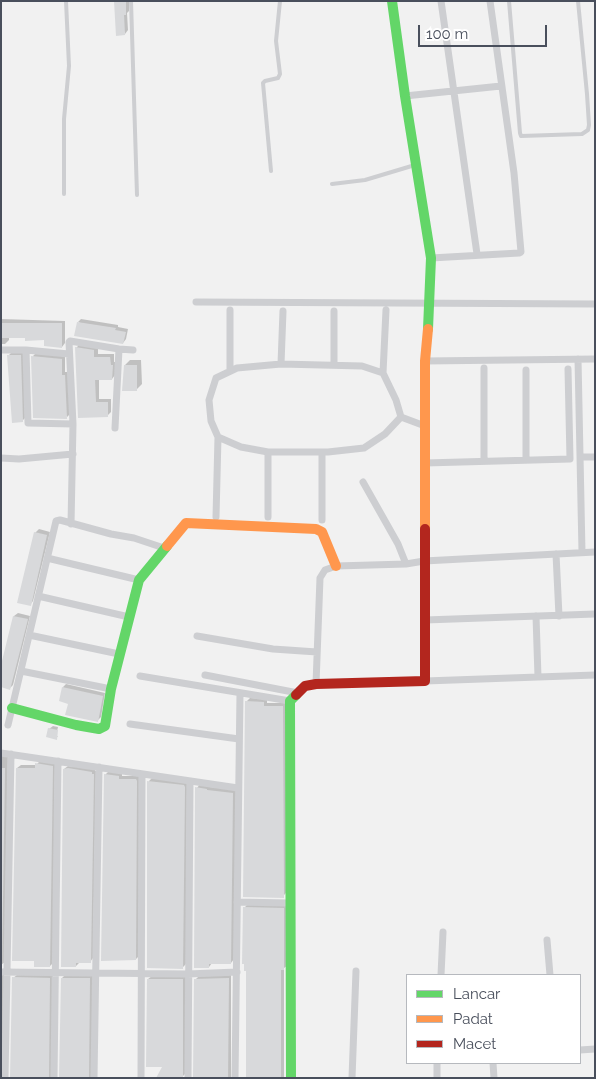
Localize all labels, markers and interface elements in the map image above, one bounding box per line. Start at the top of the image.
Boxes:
scale bar [421,15,550,47]
text: 100 m [426,25,468,43]
legend [406,974,581,1064]
text: Lancar [453,985,500,1003]
text: Padat [453,1010,493,1028]
text: Macet [453,1035,496,1053]

